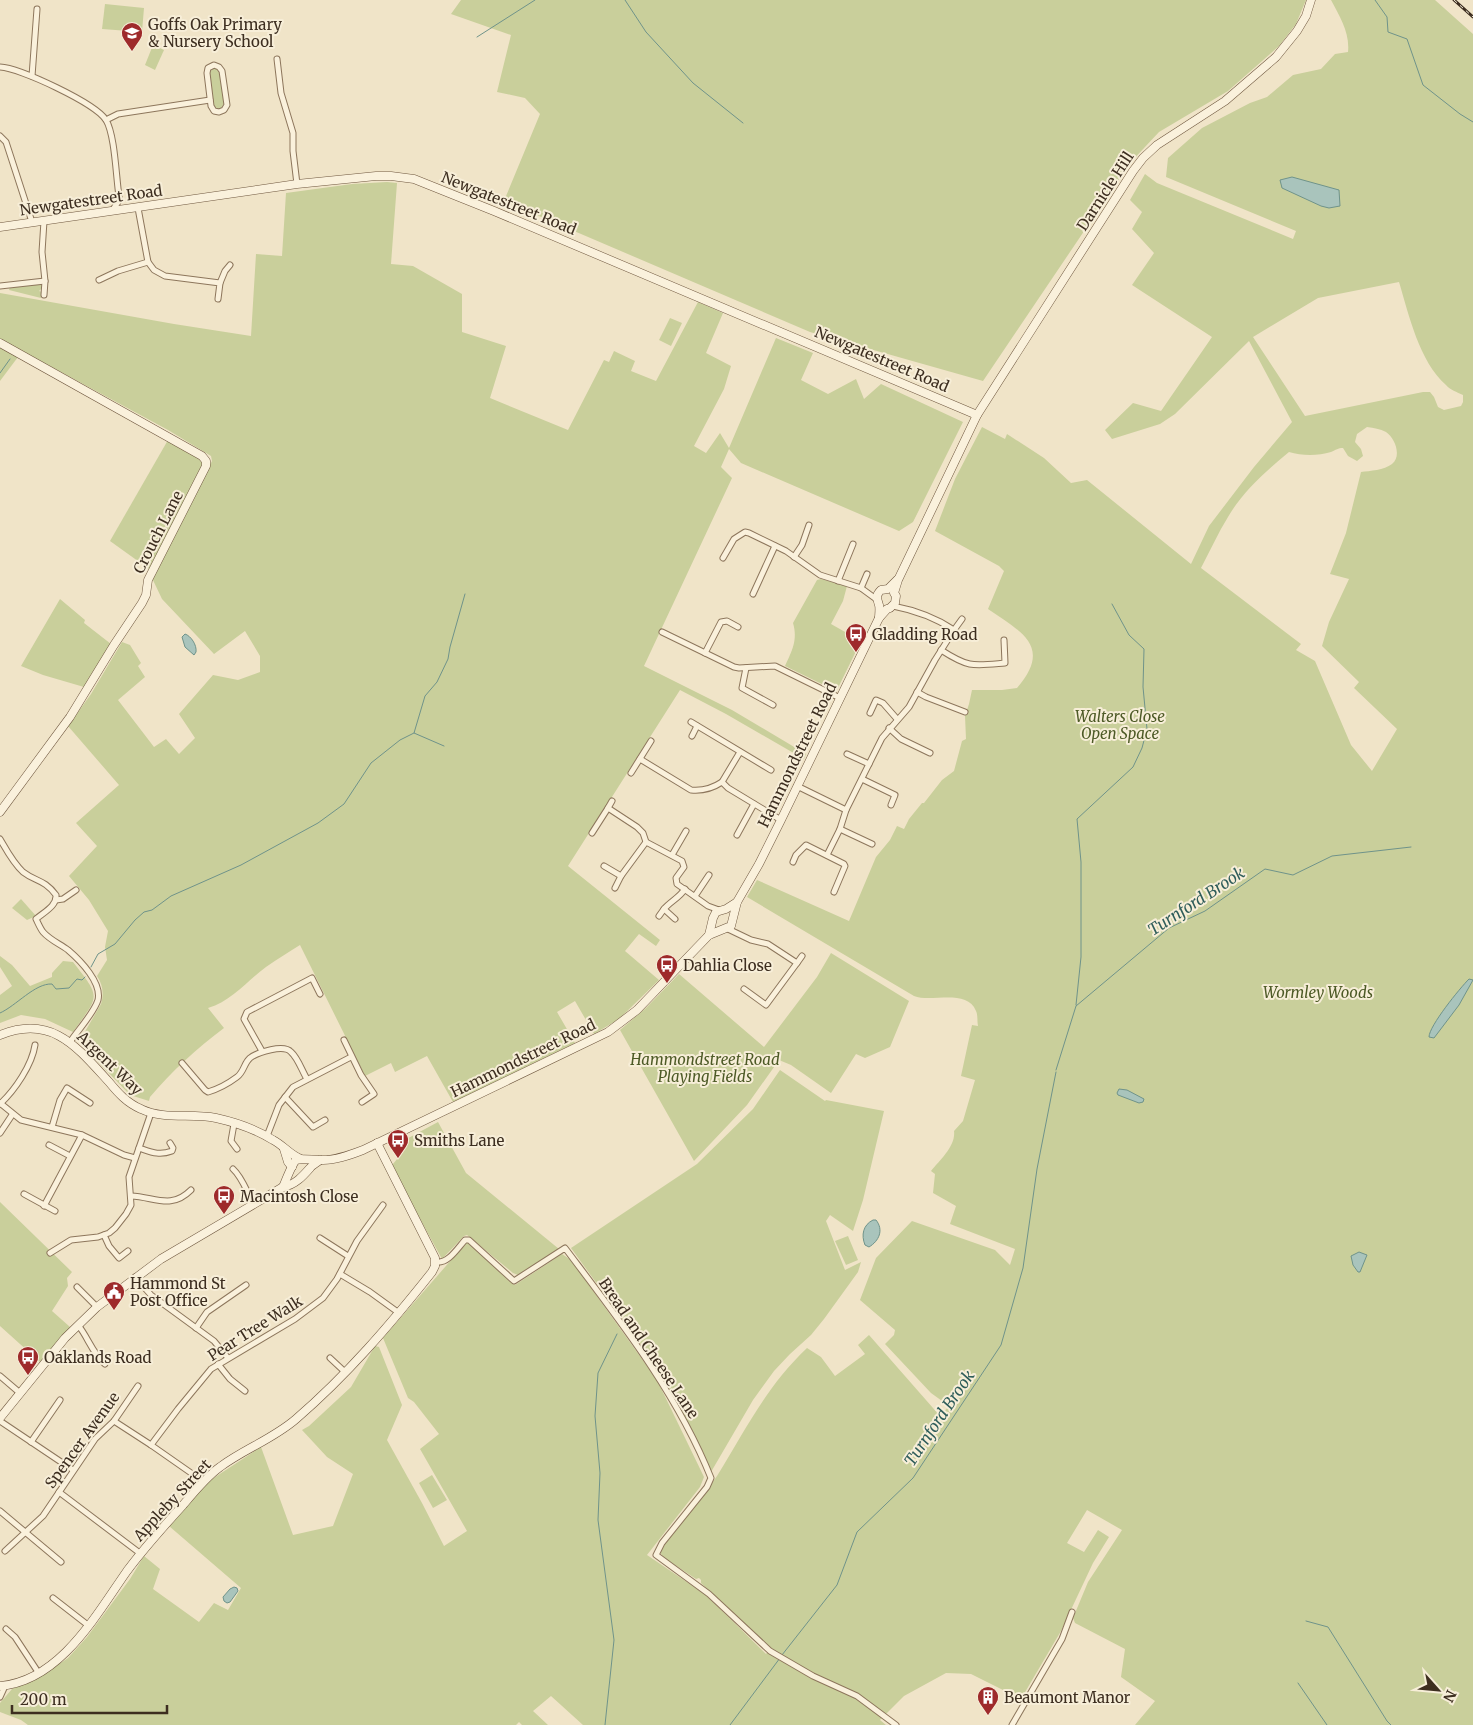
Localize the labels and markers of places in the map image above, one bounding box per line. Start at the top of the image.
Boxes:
place label: Goffs Oak Primary & Nursery School [148,15,282,51]
school or university icon: Goffs Oak Primary & Nursery School [120,21,144,52]
bus stop icon: Gladding Road [844,622,868,653]
place label: Gladding Road [872,625,977,644]
bus stop icon: Dahlia Close [655,953,679,984]
place label: Dahlia Close [683,956,772,975]
bus stop icon: Smiths Lane [386,1128,410,1159]
place label: Smiths Lane [414,1131,505,1150]
bus stop icon: Macintosh Close [212,1184,236,1215]
place label: Macintosh Close [240,1187,358,1206]
place label: Hammond St Post Office [130,1274,226,1310]
public building icon: Hammond St Post Office [102,1280,126,1311]
bus stop icon: Oaklands Road [16,1345,40,1376]
place label: Oaklands Road [44,1348,152,1367]
building icon: Beaumont Manor [976,1685,1000,1716]
place label: Beaumont Manor [1004,1688,1131,1707]

